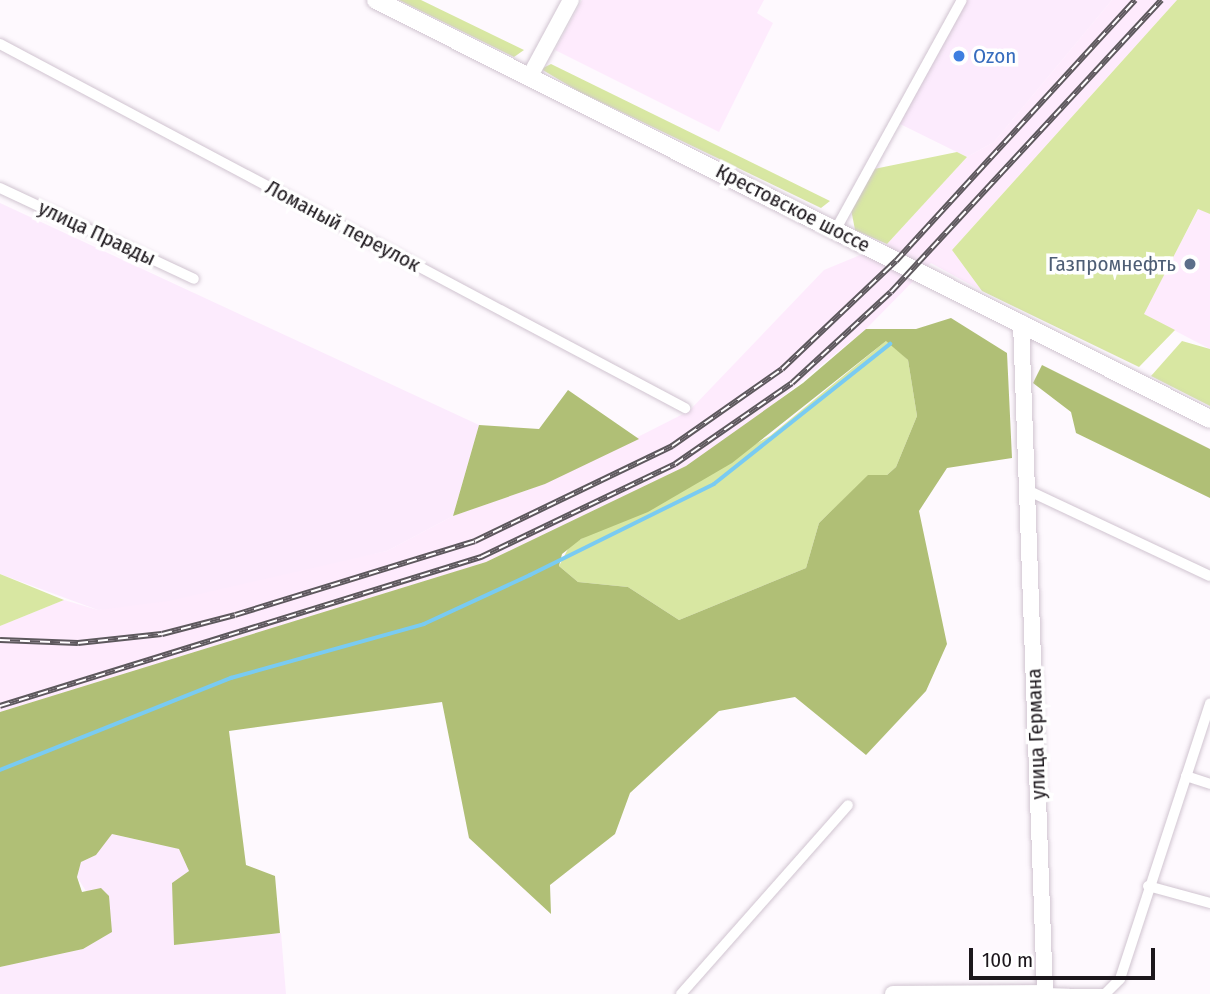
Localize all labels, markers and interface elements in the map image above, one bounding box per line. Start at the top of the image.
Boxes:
place label: Ozon [973,43,1016,69]
marker: Ozon [951,48,967,64]
street label: Крестовское шоссе [712,158,874,258]
street label: Ломаный переулок [261,175,425,277]
street label: улица Правды [34,195,160,271]
place label: Газпромнефть [1048,251,1176,277]
marker: Газпромнефть [1182,256,1198,272]
street label: улица Германа [1021,668,1051,800]
scale bar [972,934,1158,978]
text: 100 m [982,947,1033,973]

